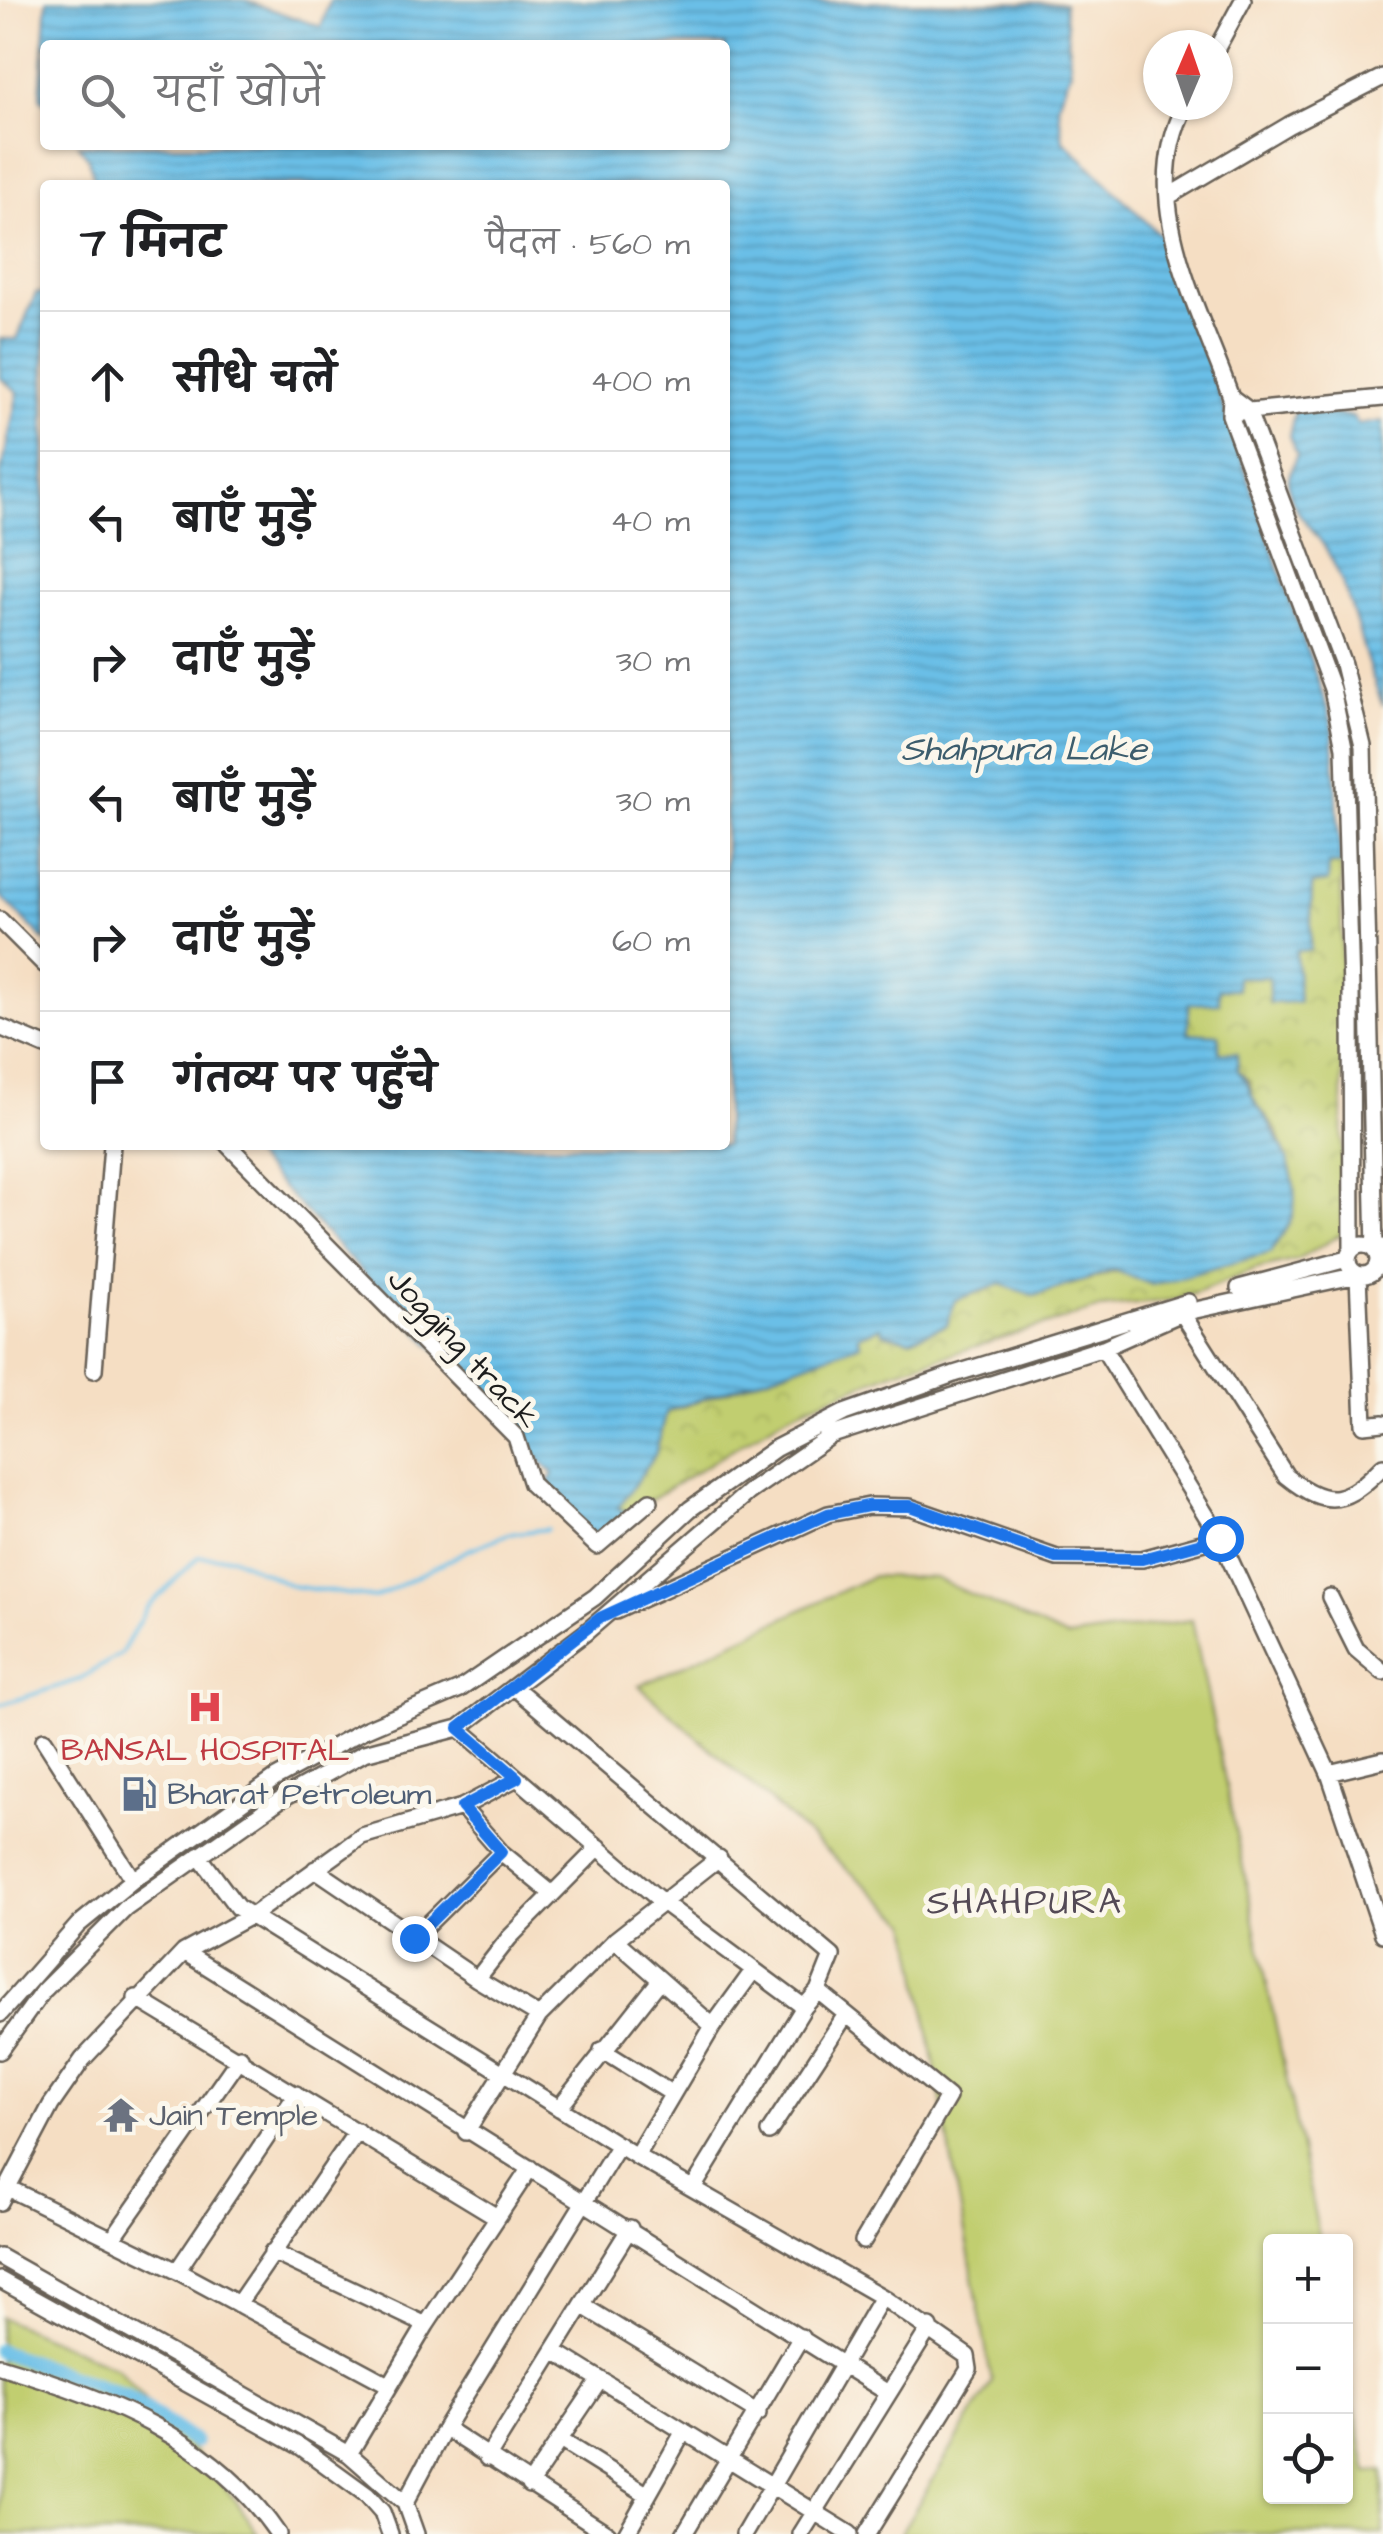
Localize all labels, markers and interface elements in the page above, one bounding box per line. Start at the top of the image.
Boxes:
north arrow [1143,30,1233,120]
search box [40,40,730,150]
icon: search [75,68,130,123]
text: यहाँ खोजें [155,68,324,120]
text: 7 मिनट [80,215,225,273]
text: पैदल · 560 m [485,222,690,267]
icon: ahead [80,354,135,409]
text: सीधे चलें [175,354,336,406]
text: 400 m [590,359,690,404]
icon: left [80,494,135,549]
text: बाएँ मुड़ें [175,494,314,546]
text: 40 m [610,499,690,544]
icon: right [80,634,135,689]
text: दाएँ मुड़ें [175,634,313,686]
text: 30 m [616,639,690,684]
water label: Shahpura Lake [901,725,1149,774]
icon: left [80,774,135,829]
text: बाएँ मुड़ें [175,774,314,826]
text: 30 m [616,779,690,824]
icon: right [80,914,135,969]
text: दाएँ मुड़ें [175,914,313,966]
text: 60 m [612,919,690,964]
icon: arrive [80,1054,135,1109]
text: गंतव्य पर पहुँचे [175,1054,436,1106]
street label: Jogging track [377,1259,550,1440]
route start [1198,1516,1244,1562]
hospital icon: BANSAL HOSPITAL [186,1688,224,1726]
place label: BANSAL HOSPITAL [61,1728,349,1773]
place label: Bharat Petroleum [167,1772,431,1817]
fuel station icon: Bharat Petroleum [120,1775,158,1813]
district label: SHAHPURA [927,1878,1123,1927]
route end [392,1916,438,1962]
place label: Jain Temple [149,2093,318,2138]
temple icon: Jain Temple [102,2096,140,2134]
map controls [1263,2234,1353,2504]
button: + [1263,2234,1353,2324]
button: − [1263,2324,1353,2414]
button: locate [1263,2414,1353,2504]

